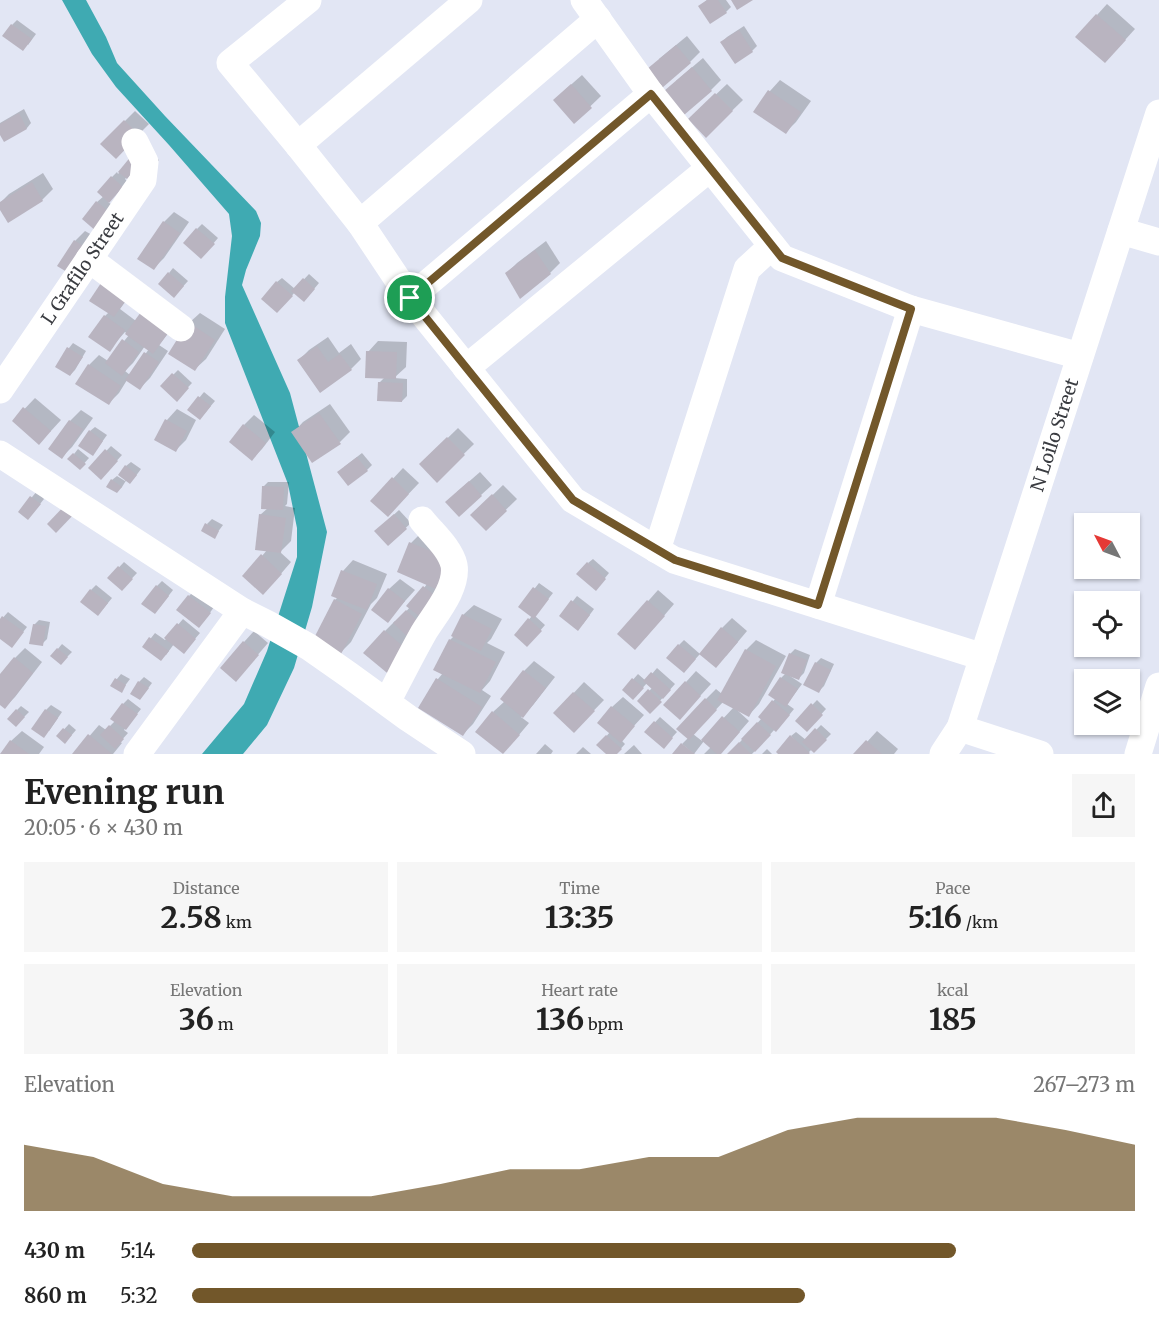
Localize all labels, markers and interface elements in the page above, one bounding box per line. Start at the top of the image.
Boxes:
street label: L Grafilo Street [36,208,129,329]
pin [384,272,435,323]
icon: arrive [393,281,426,314]
street label: N Loilo Street [1025,375,1083,494]
north arrow [1074,513,1140,579]
map controls [1074,513,1140,735]
button: locate [1074,591,1140,657]
button: layers [1074,669,1140,735]
text: Evening run [24,772,224,813]
button: share [1072,774,1135,837]
text: 20:05 · 6 × 430 m [24,815,183,840]
text: Distance [173,878,240,898]
text: Time [559,878,600,898]
text: Pace [935,878,970,898]
text: 2.58 [161,898,222,936]
text: 13:35 [545,898,614,936]
text: 5:16 [908,898,962,936]
text: km [222,912,252,932]
text: /km [962,912,998,932]
text: Elevation [170,980,242,1000]
text: Heart rate [541,980,618,1000]
text: kcal [937,980,969,1000]
text: 36 [179,1000,214,1038]
text: 136 [536,1000,584,1038]
text: 185 [929,1000,977,1038]
text: m [214,1014,234,1034]
text: bpm [584,1014,623,1034]
text: Elevation [24,1072,115,1097]
text: 267–273 m [1033,1072,1135,1097]
text: 430 m [24,1238,85,1263]
text: 5:14 [120,1238,155,1263]
text: 860 m [24,1283,87,1308]
text: 5:32 [120,1283,158,1308]

